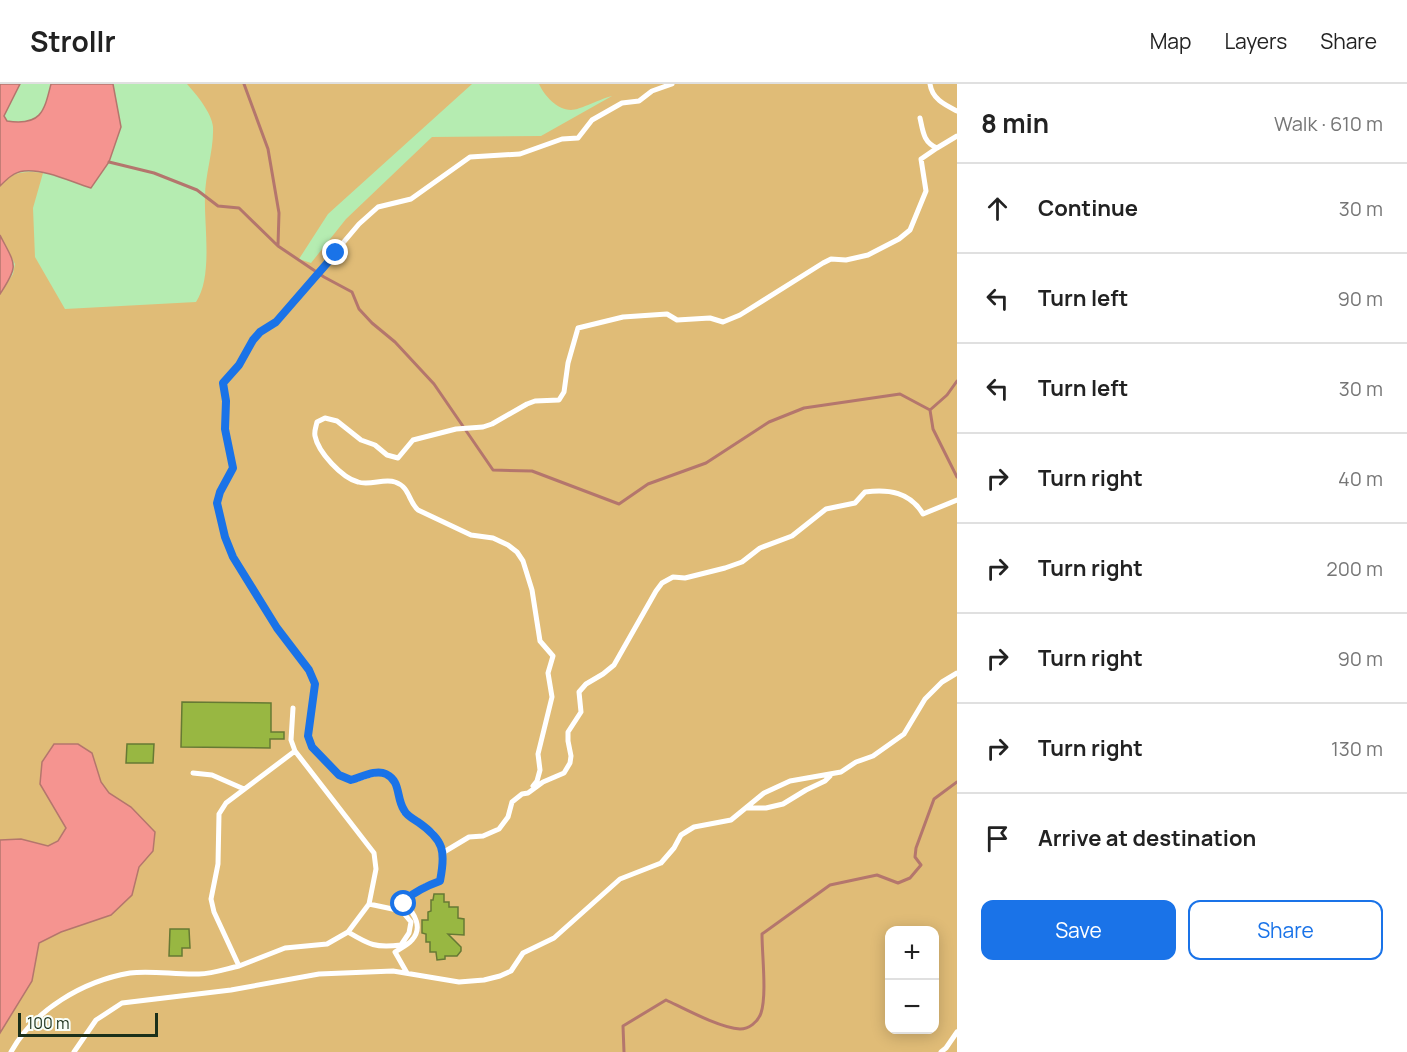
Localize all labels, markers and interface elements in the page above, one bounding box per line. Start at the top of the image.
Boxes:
text: Strollr [30,22,116,60]
text: Map [1150,27,1191,55]
text: Layers [1224,27,1287,55]
text: Share [1320,27,1377,55]
text: 8 min [981,105,1049,141]
text: Walk · 610 m [1274,110,1383,137]
icon: ahead [981,192,1014,225]
text: Continue [1038,193,1138,223]
text: 30 m [1339,195,1383,222]
route end [322,239,348,265]
icon: left [981,282,1014,315]
text: Turn left [1038,283,1128,313]
text: 90 m [1337,285,1383,312]
icon: left [981,372,1014,405]
text: Turn left [1038,373,1128,403]
text: 30 m [1339,375,1383,402]
icon: right [981,462,1014,495]
text: Turn right [1038,463,1143,493]
text: 40 m [1338,465,1383,492]
icon: right [981,552,1014,585]
text: Turn right [1038,553,1143,583]
text: 200 m [1326,555,1383,582]
icon: right [981,642,1014,675]
text: Turn right [1038,643,1143,673]
text: 90 m [1337,645,1383,672]
icon: right [981,732,1014,765]
text: Turn right [1038,733,1143,763]
text: 130 m [1331,735,1383,762]
icon: arrive [981,822,1014,855]
text: Arrive at destination [1038,823,1256,853]
route start [390,890,416,916]
button: Save [981,900,1176,960]
button: Share [1188,900,1383,960]
map controls [885,926,939,1034]
button: + [885,926,939,980]
button: − [885,980,939,1034]
scale bar [18,1010,158,1038]
text: 100 m [27,1012,70,1034]

